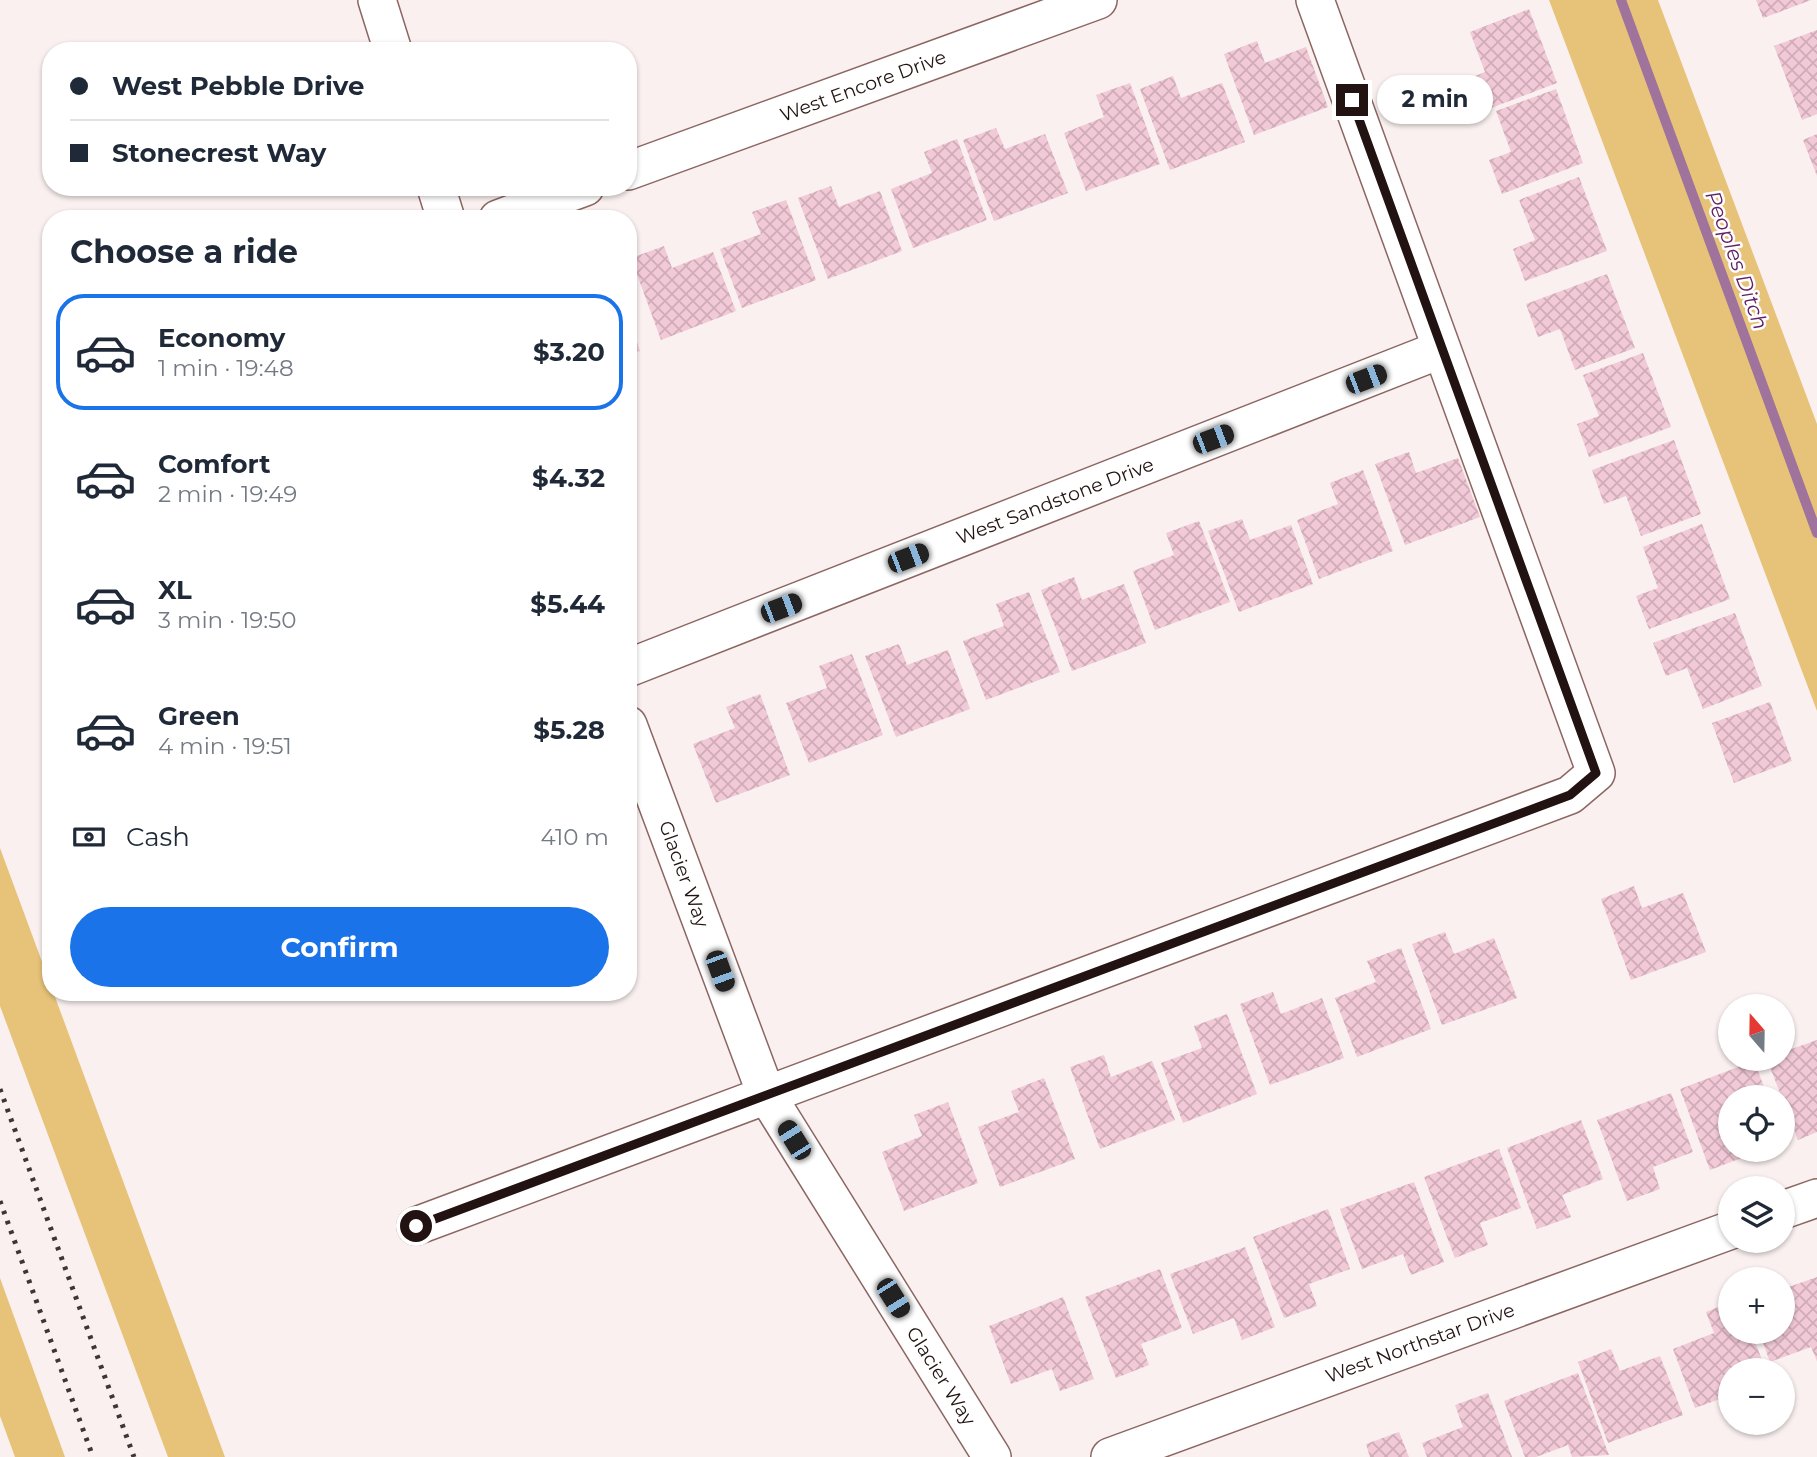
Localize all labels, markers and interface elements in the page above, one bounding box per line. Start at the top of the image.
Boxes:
street label: West Encore Drive [777,45,949,127]
text: West Pebble Drive [112,70,364,102]
callout: 2 min [1376,76,1492,124]
route end [1336,84,1368,116]
text: 2 min [1401,85,1469,113]
text: Stonecrest Way [112,137,326,169]
water label: Peoples Ditch [1700,187,1774,333]
text: Choose a ride [70,232,298,271]
icon: car [74,321,137,384]
text: Economy [158,322,285,354]
text: $3.20 [533,336,605,368]
text: 1 min · 19:48 [158,354,294,382]
car [1343,362,1390,396]
car [1190,422,1237,456]
icon: car [74,447,137,510]
text: Comfort [158,448,270,480]
street label: West Sandstone Drive [953,453,1157,549]
text: $4.32 [532,462,605,494]
text: 2 min · 19:49 [158,480,297,508]
car [885,541,932,575]
icon: car [74,573,137,636]
text: XL [158,574,192,606]
text: $5.44 [530,588,605,620]
car [758,591,805,625]
text: 3 min · 19:50 [158,606,296,634]
icon: car [74,699,137,762]
text: Green [158,700,240,732]
text: $5.28 [533,714,605,746]
text: 4 min · 19:51 [158,732,292,760]
street label: Glacier Way [654,817,714,931]
icon: cash [70,818,108,856]
text: Cash [126,821,190,853]
text: 410 m [540,823,609,851]
button: Confirm [70,907,609,987]
car [703,948,738,994]
north arrow [1718,994,1796,1071]
map controls [1718,994,1795,1435]
button: locate [1718,1085,1795,1162]
car [774,1117,815,1163]
button: layers [1718,1176,1795,1253]
route start [400,1210,432,1242]
button: + [1718,1267,1795,1344]
car [873,1275,914,1321]
street label: West Northstar Drive [1322,1298,1518,1388]
street label: Glacier Way [902,1322,981,1430]
button: − [1718,1358,1795,1435]

